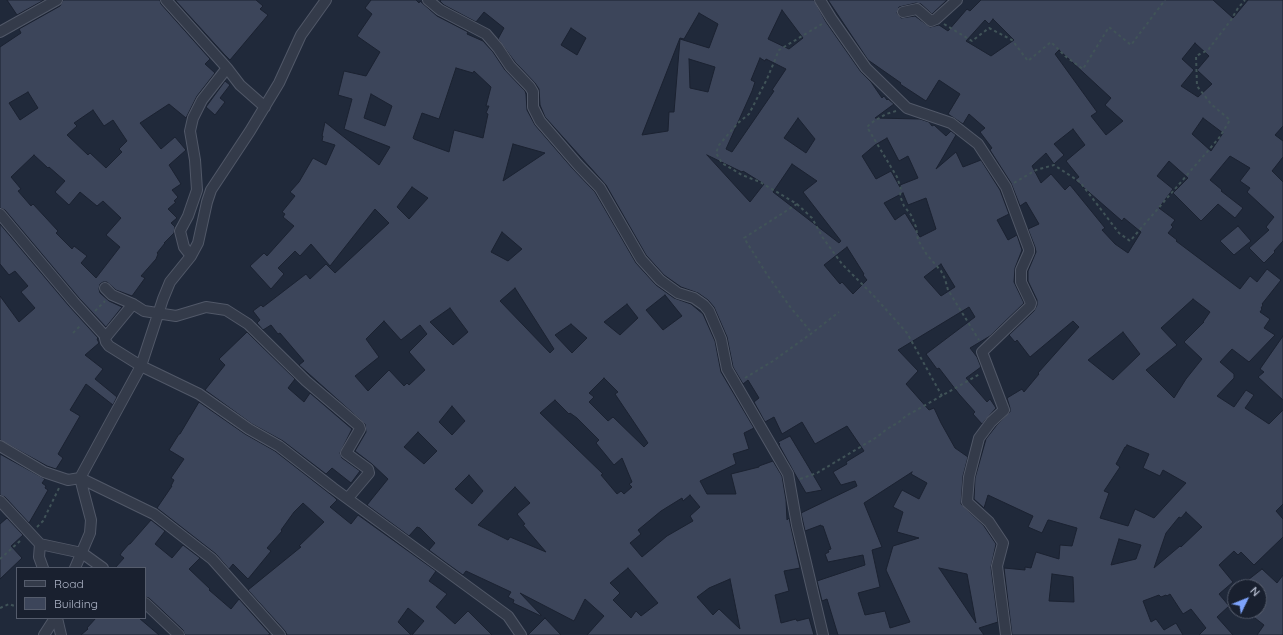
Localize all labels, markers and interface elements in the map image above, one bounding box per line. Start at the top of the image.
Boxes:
legend [16,567,146,619]
text: Road [54,576,84,591]
north arrow [1227,579,1267,619]
text: N [1247,584,1263,599]
text: Building [54,596,98,611]

